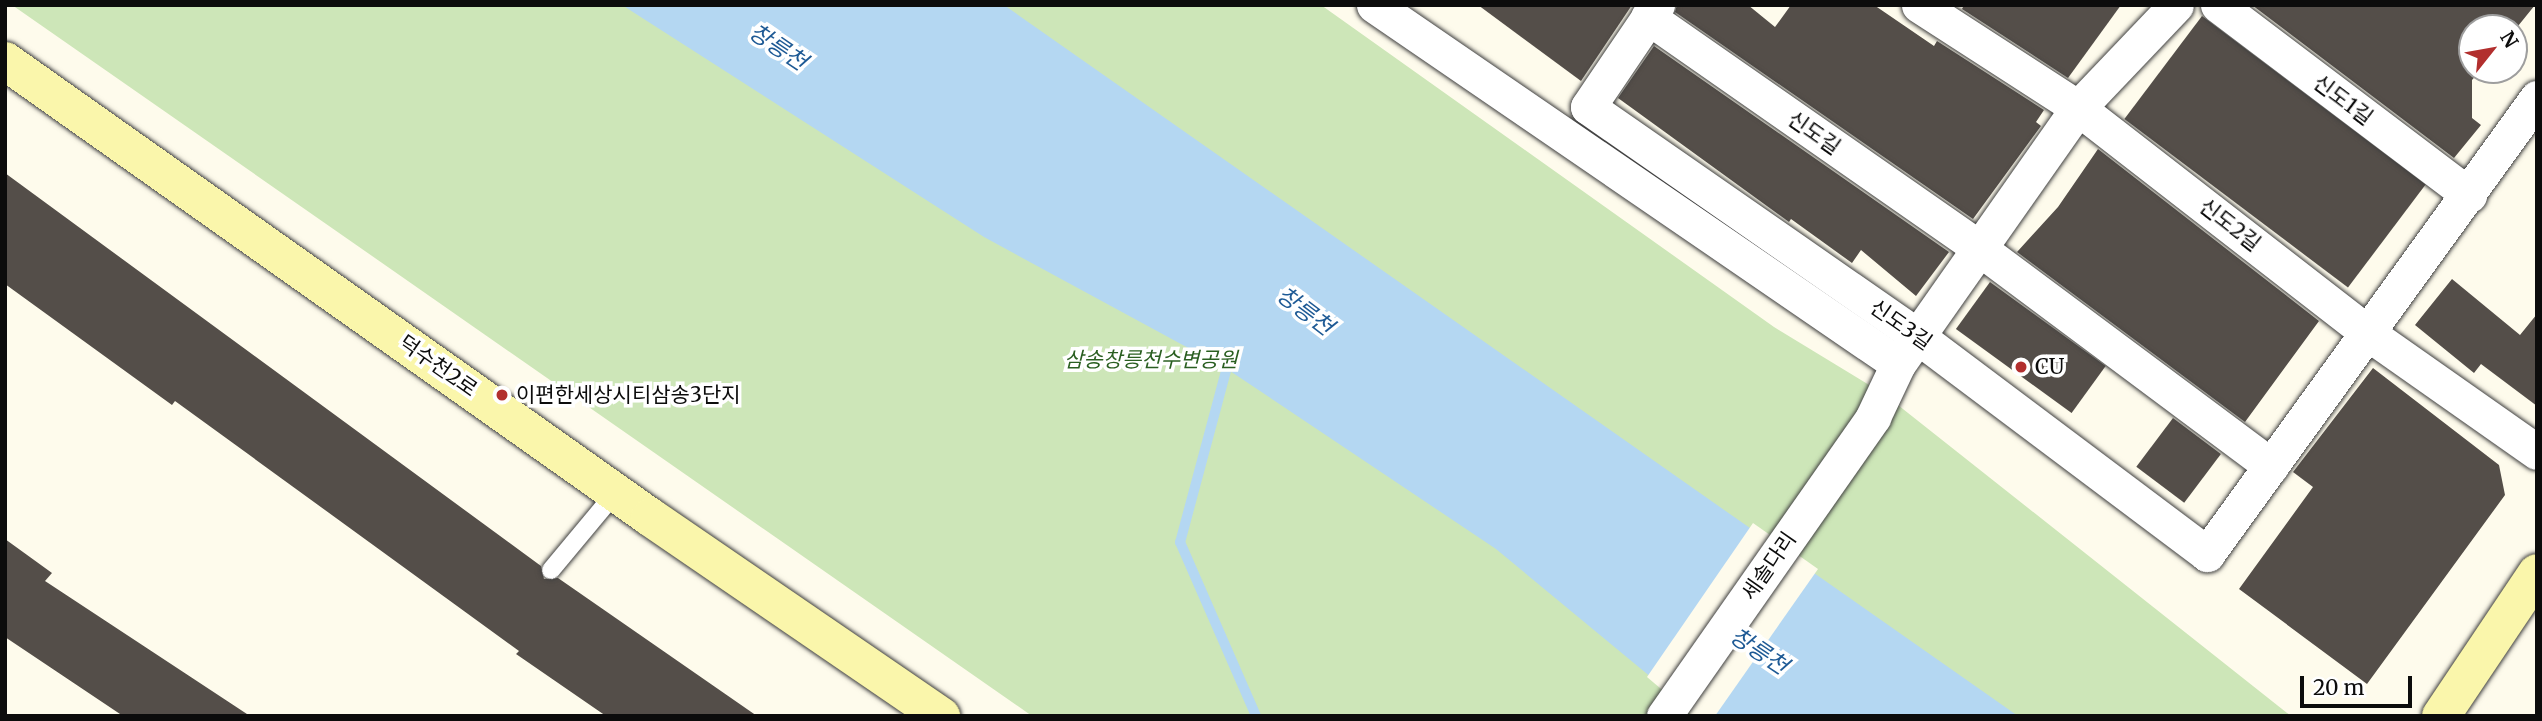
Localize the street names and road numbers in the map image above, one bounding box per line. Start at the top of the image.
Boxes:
street label: 신도1길 [2308,70,2378,130]
street label: 신도길 [1783,106,1845,160]
street label: 신도2길 [2194,193,2266,257]
street label: 신도3길 [1865,295,1937,355]
street label: 덕수천2로 [394,330,482,402]
street label: 세솔다리 [1737,527,1801,605]

